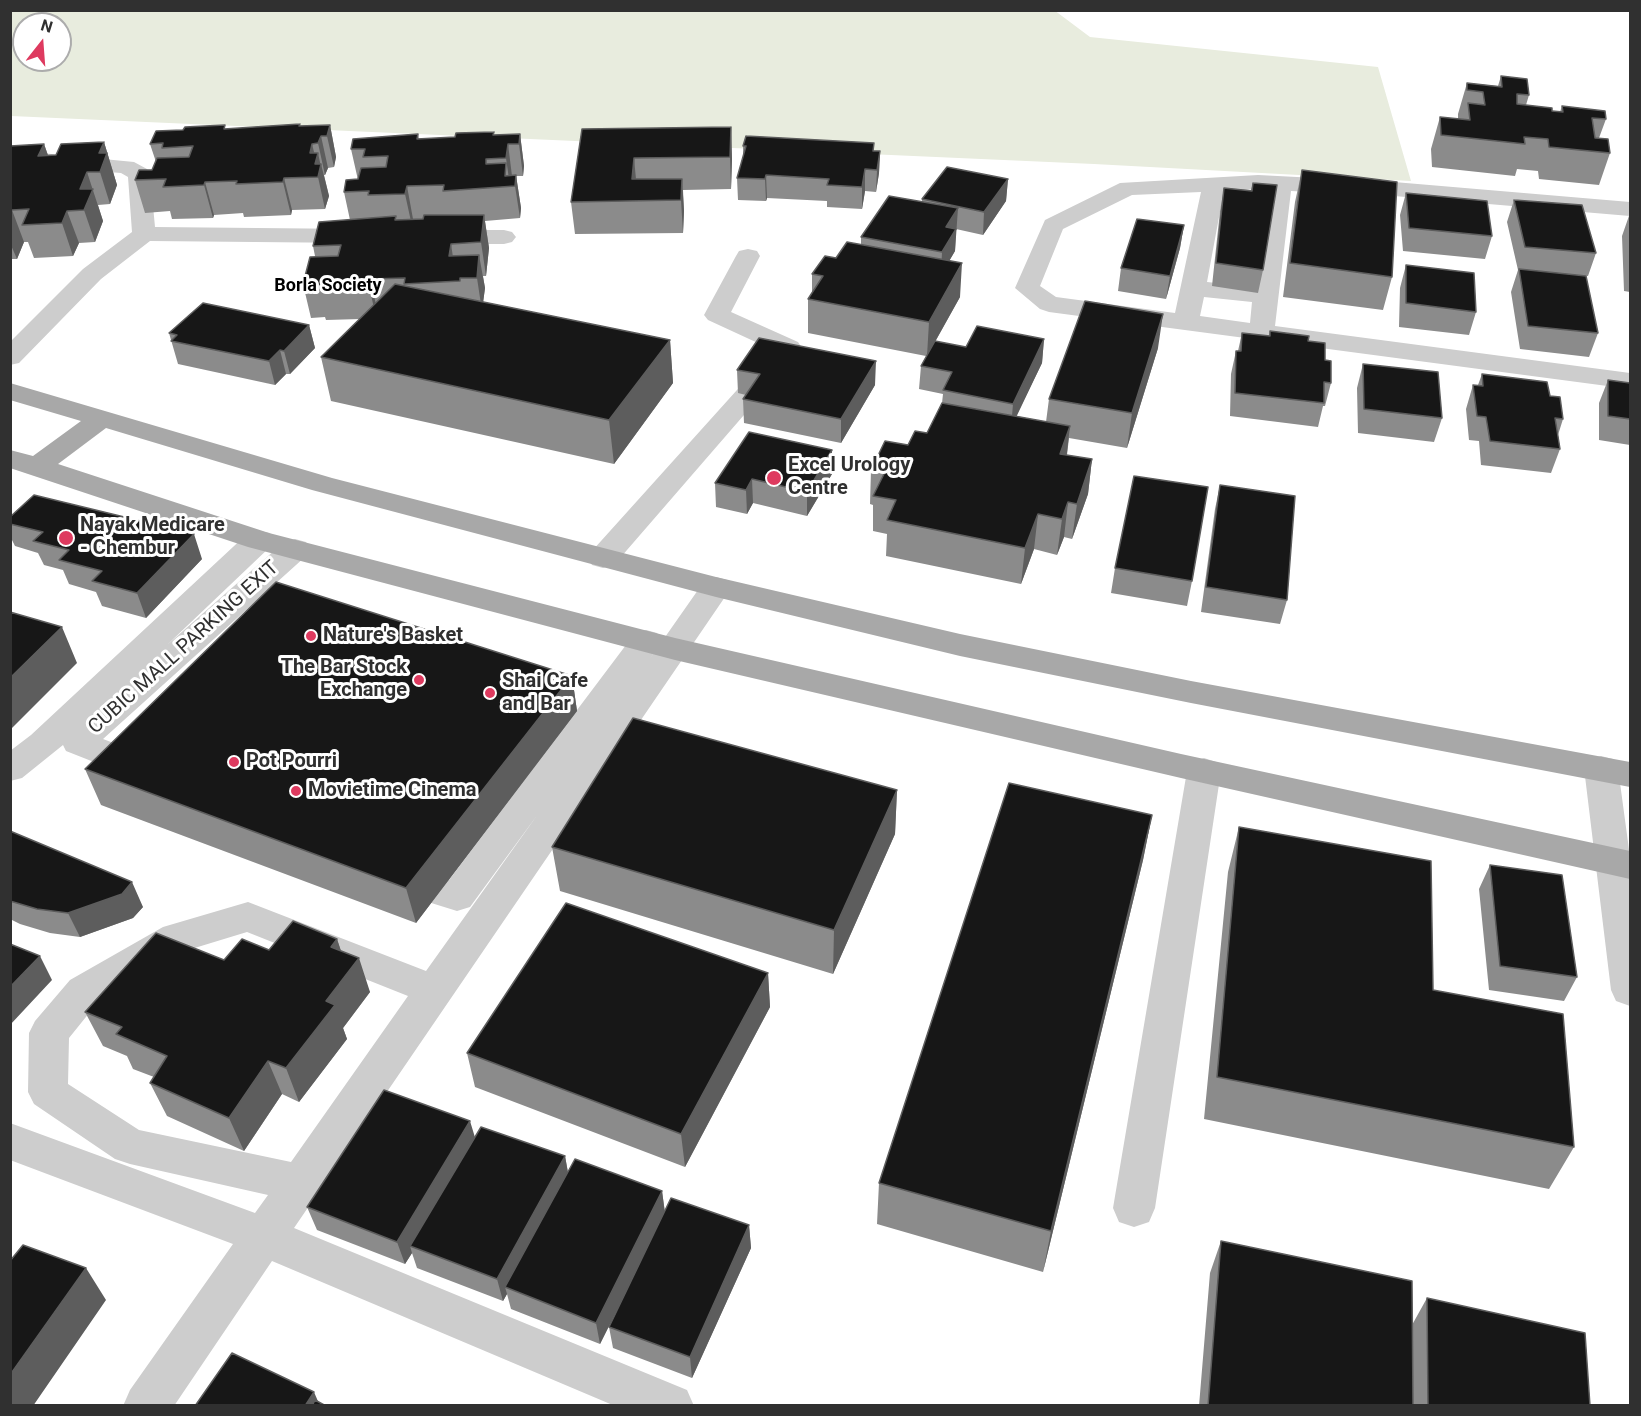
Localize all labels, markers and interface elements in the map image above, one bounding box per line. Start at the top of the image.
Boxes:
north arrow [12,12,72,72]
text: N [39,15,55,37]
district label: Borla Society [274,275,382,297]
place label: Excel Urology Centre [788,454,910,501]
marker: Excel Urology Centre [765,469,783,487]
place label: Nayak Medicare - Chembur [80,514,225,561]
marker: Nayak Medicare - Chembur [57,529,75,547]
street label: CUBIC MALL PARKING EXIT [84,556,284,740]
place label: Nature's Basket [323,624,463,648]
marker: Nature's Basket [304,629,318,643]
place label: The Bar Stock Exchange [281,656,407,703]
place label: Shai Cafe and Bar [502,670,588,717]
marker: The Bar Stock Exchange [412,673,426,687]
marker: Shai Cafe and Bar [483,686,497,700]
place label: Pot Pourri [246,750,337,774]
marker: Pot Pourri [227,755,241,769]
place label: Movietime Cinema [308,779,476,803]
marker: Movietime Cinema [289,784,303,798]

